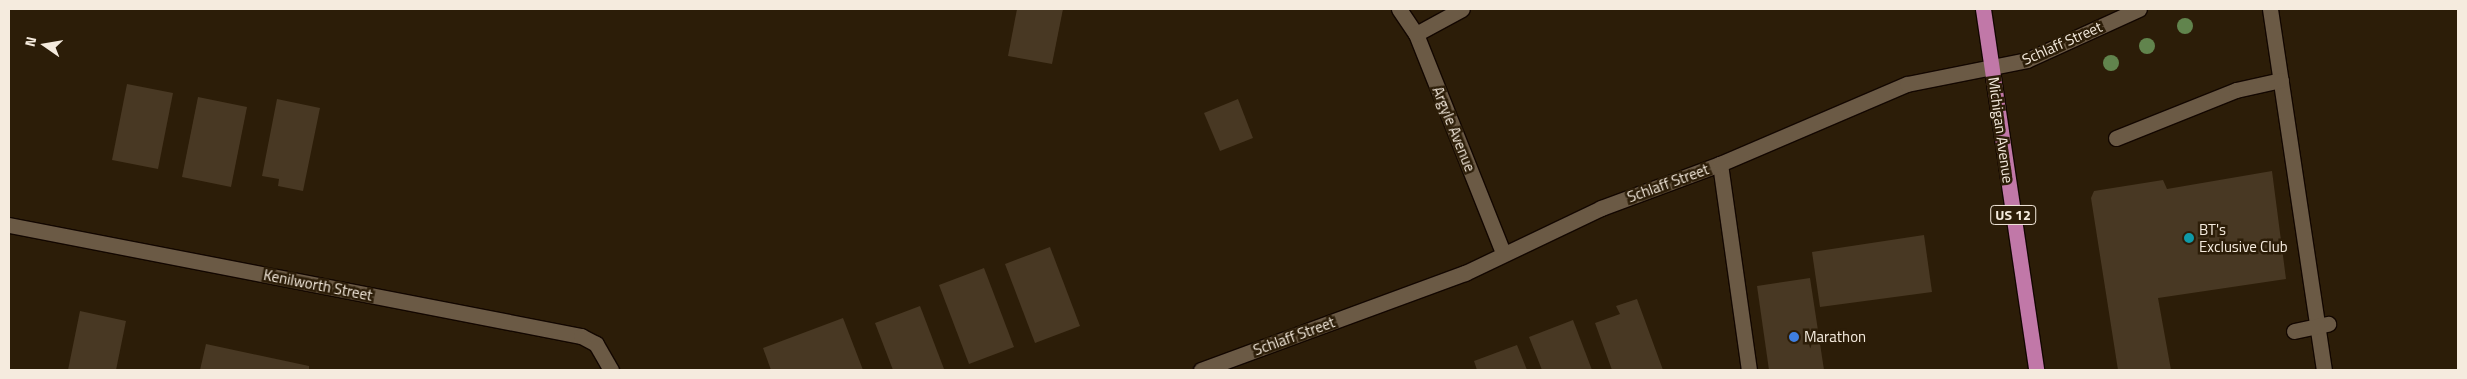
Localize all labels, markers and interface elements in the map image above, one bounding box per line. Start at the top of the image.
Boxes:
street label: Schlaff Street [2019,17,2105,69]
north arrow [20,20,70,70]
text: N [19,34,41,49]
street label: Michigan Avenue [1985,76,2017,184]
street label: Argyle Avenue [1429,84,1479,174]
street label: Schlaff Street [1625,160,1711,206]
road number: US 12 [1989,204,2037,226]
place label: BT's Exclusive Club [2199,220,2288,255]
marker: BT's Exclusive Club [2183,232,2195,244]
street label: Kenilworth Street [262,266,374,304]
street label: Schlaff Street [1251,313,1337,359]
place label: Marathon [1804,328,1866,346]
marker: Marathon [1788,331,1800,343]

